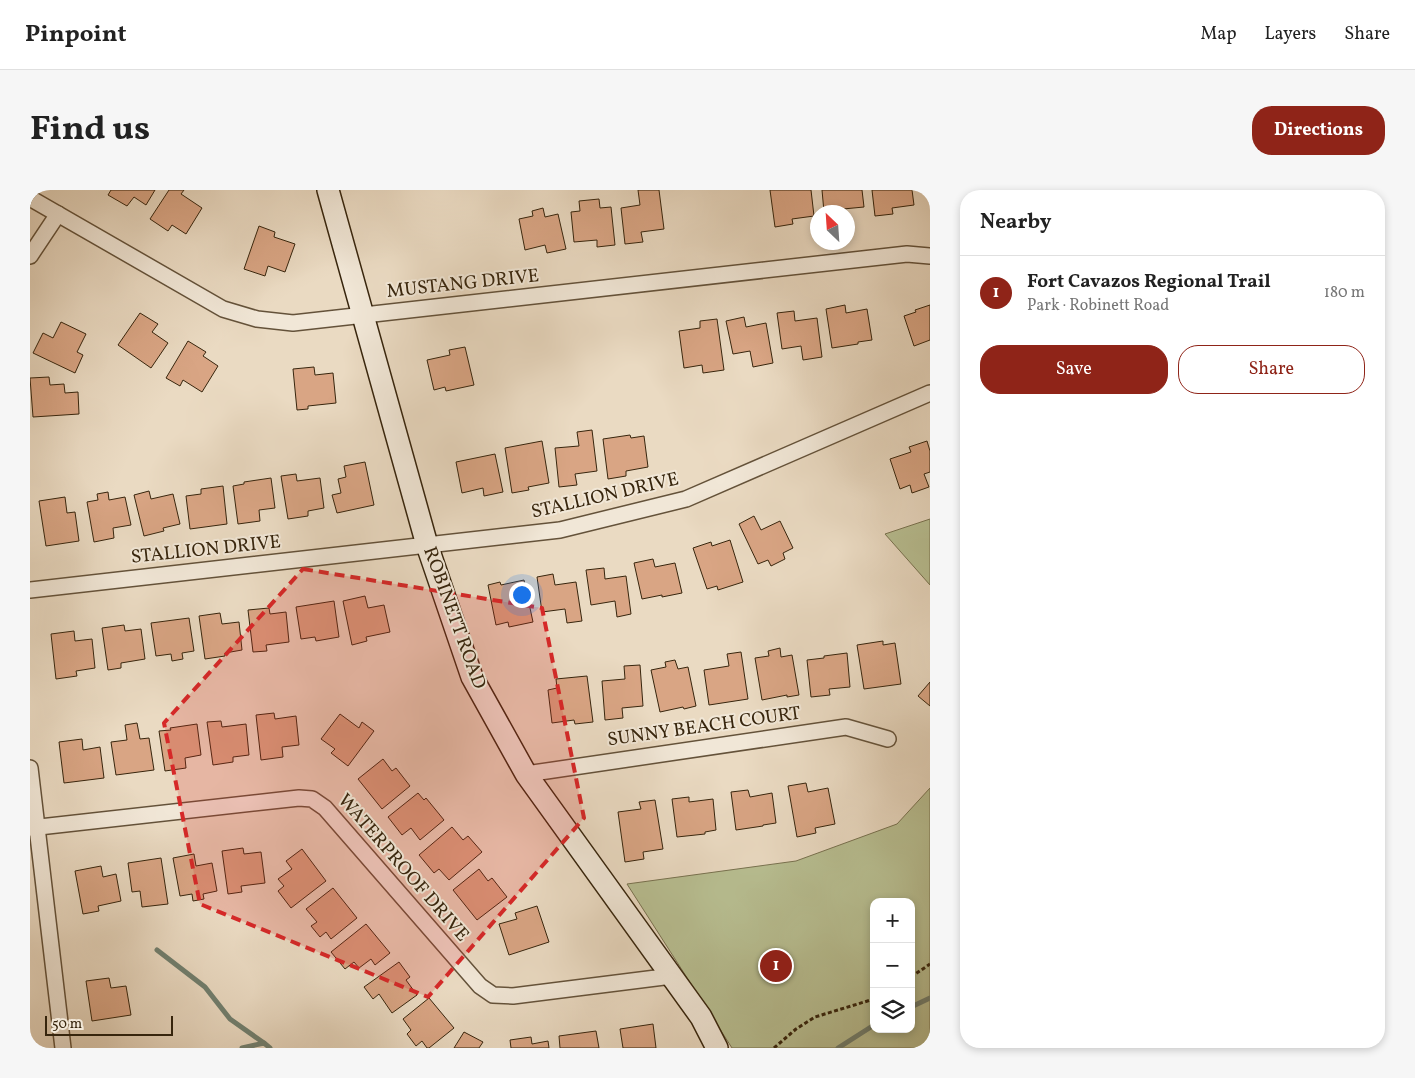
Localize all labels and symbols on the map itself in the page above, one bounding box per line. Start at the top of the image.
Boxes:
north arrow [810,205,855,250]
street label: MUSTANG DRIVE [385,263,541,305]
street label: STALLION DRIVE [529,466,681,526]
street label: STALLION DRIVE [130,529,282,571]
street label: ROBINETT ROAD [416,543,492,693]
your location [509,582,535,608]
street label: SUNNY BEACH COURT [606,701,802,753]
street label: WATERPROOF DRIVE [331,788,475,948]
pin: 1 [760,947,792,985]
scale bar [45,1013,172,1036]

